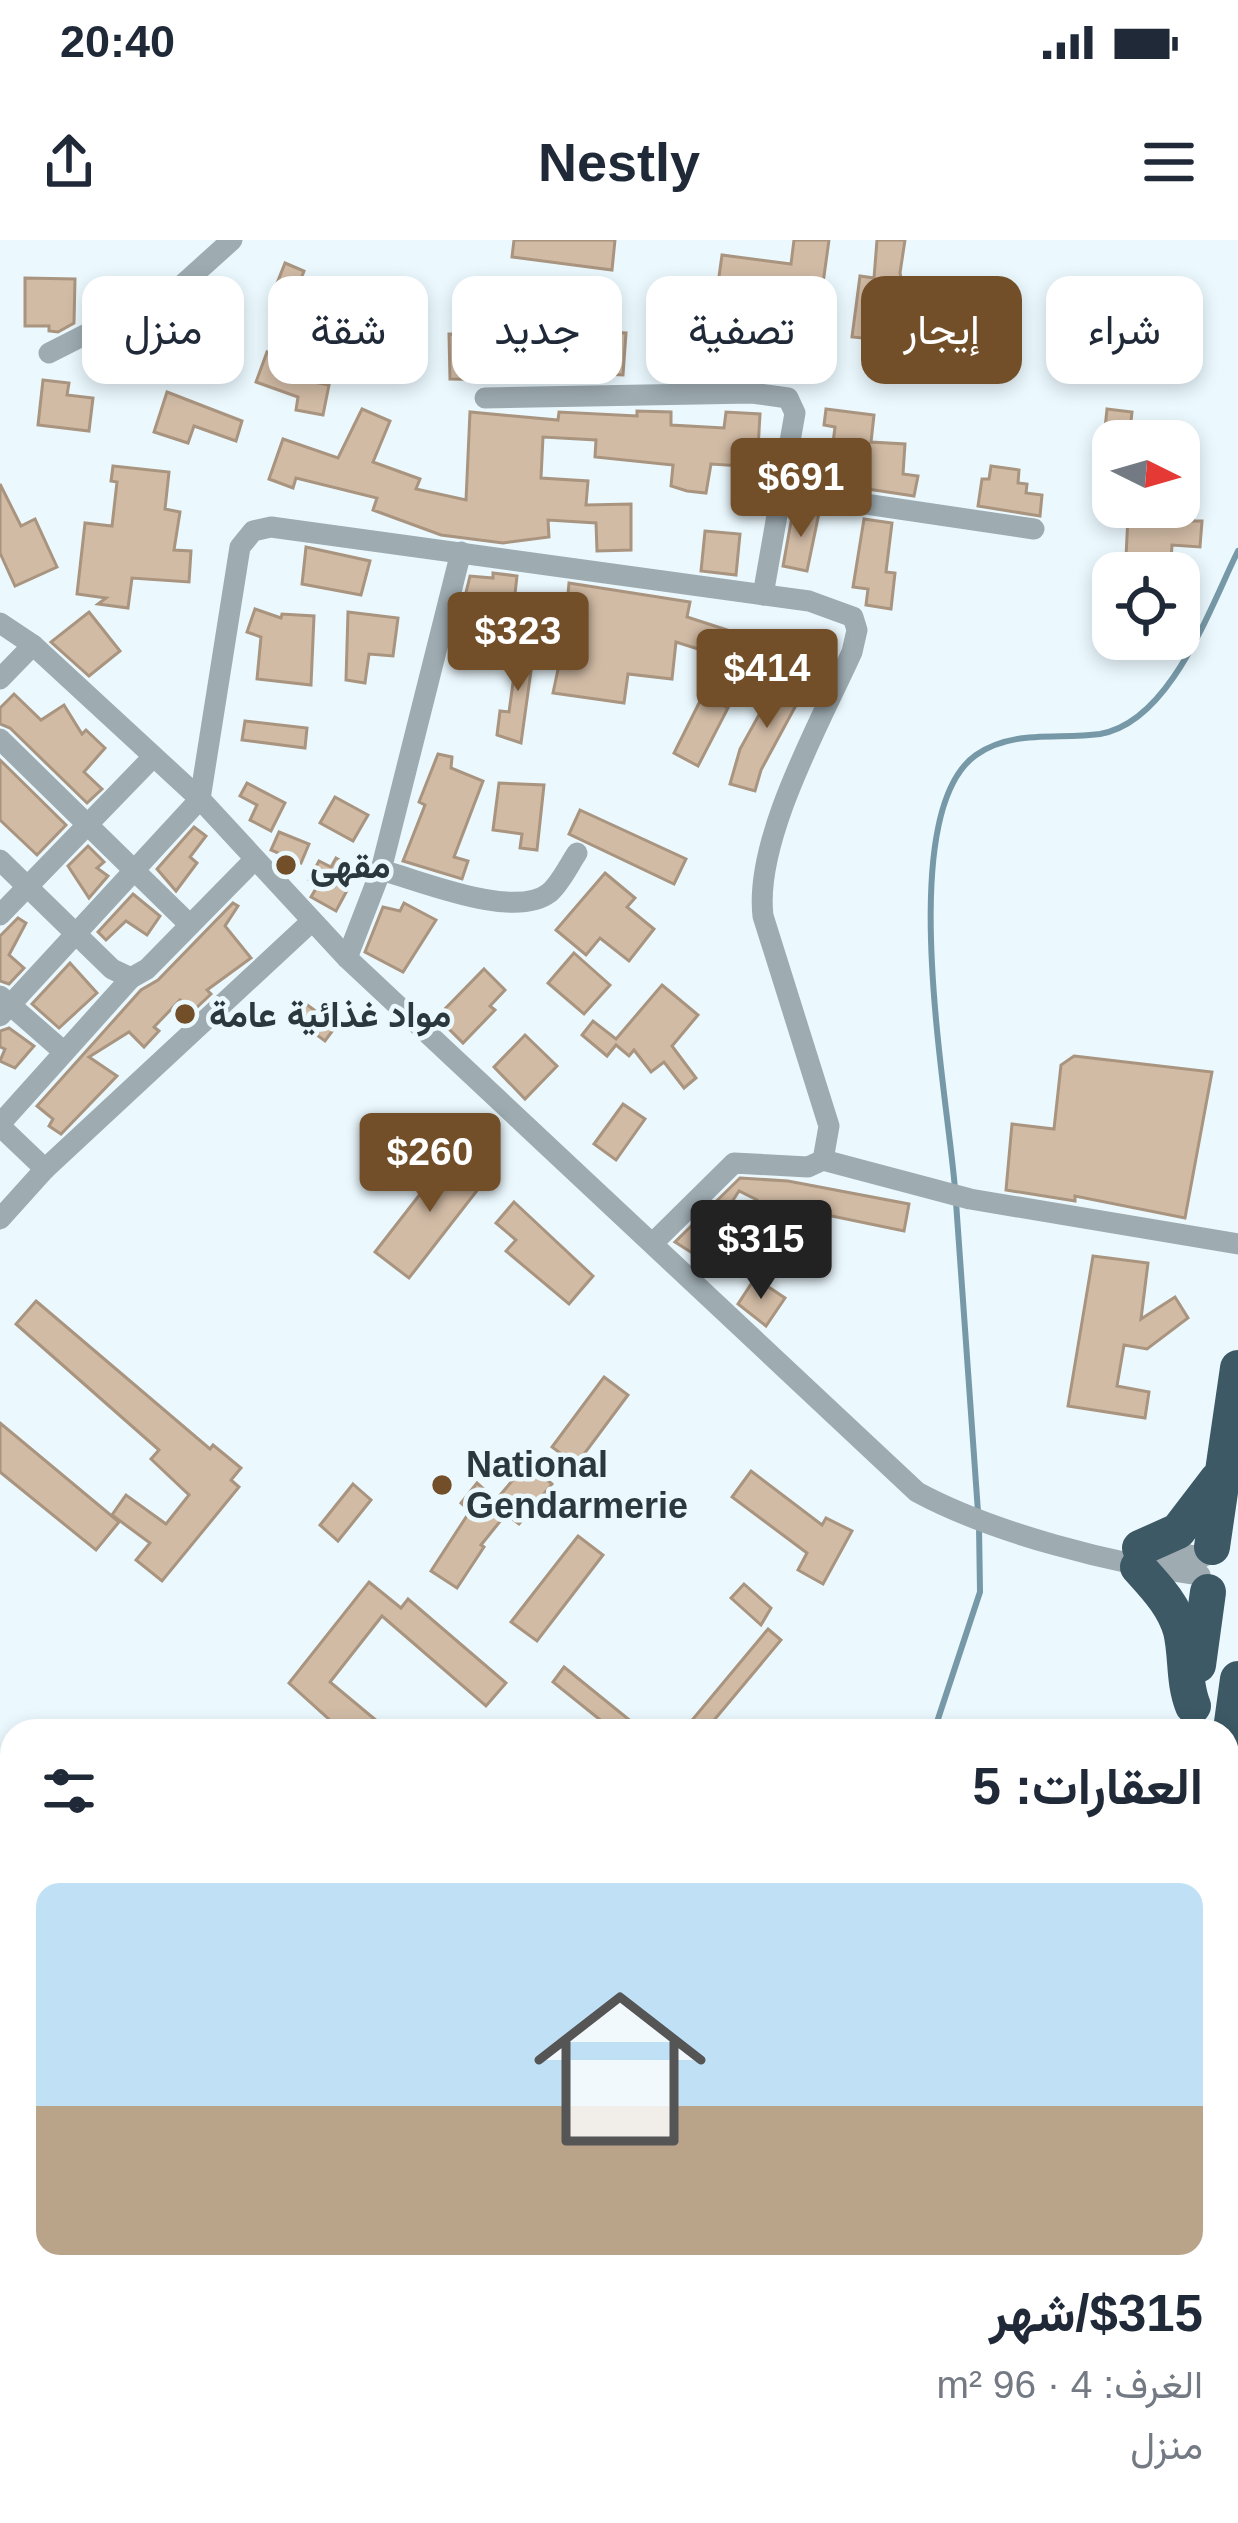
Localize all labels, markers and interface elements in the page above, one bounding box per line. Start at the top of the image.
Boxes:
text: 20:40 [60,16,175,67]
icon: share [36,129,102,195]
icon: menu [1136,129,1202,195]
text: Nestly [538,132,700,192]
chip: منزل [82,276,244,384]
chip: شقة [268,276,428,384]
chip: جديد [452,276,622,384]
chip: تصفية [646,276,837,384]
chip: إيجار [861,276,1022,384]
chip: شراء [1046,276,1203,384]
north arrow [1092,420,1200,528]
map controls [1092,420,1200,660]
pin: $691 [730,438,872,540]
text: $691 [758,455,844,498]
button: locate [1092,552,1200,660]
pin: $323 [447,592,589,694]
text: $323 [475,609,561,652]
pin: $414 [696,629,838,731]
text: $414 [724,646,810,689]
place label: مقهى [310,845,391,888]
marker: مقهى [273,852,299,878]
place label: مواد غذائية عامة [209,994,451,1037]
marker: مواد غذائية عامة [172,1001,198,1027]
pin: $260 [359,1113,501,1215]
text: $260 [387,1130,473,1173]
pin: $315 [690,1200,832,1302]
text: $315 [718,1217,804,1260]
place label: National Gendarmerie [466,1444,688,1526]
marker: National Gendarmerie [429,1472,455,1498]
icon: filters [36,1758,102,1824]
text: العقارات: 5 [973,1758,1203,1815]
icon: home [512,1961,728,2177]
text: $315/شهر [989,2285,1203,2342]
text: الغرف: 4 · 96 m² [936,2363,1203,2406]
text: منزل [1130,2424,1203,2467]

